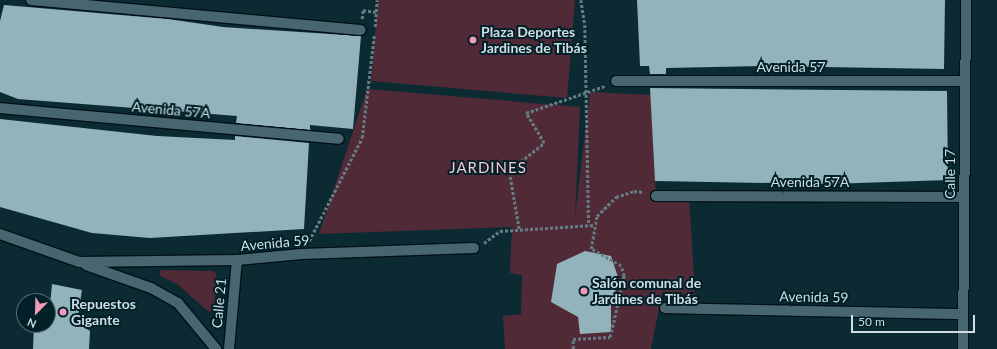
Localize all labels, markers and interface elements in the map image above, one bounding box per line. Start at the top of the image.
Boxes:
place label: Plaza Deportes Jardines de Tibás [481,24,587,56]
marker: Plaza Deportes Jardines de Tibás [468,35,478,45]
street label: Avenida 57 [756,59,826,75]
street label: Avenida 57A [131,98,211,122]
street label: Calle 17 [942,149,958,199]
district label: JARDINES [449,159,527,177]
street label: Avenida 57A [771,174,849,190]
street label: Avenida 59 [240,232,310,254]
place label: Salón comunal de Jardines de Tibás [592,275,701,308]
street label: Calle 21 [208,277,230,329]
marker: Salón comunal de Jardines de Tibás [579,286,589,296]
street label: Avenida 59 [779,288,849,306]
north arrow [16,293,56,333]
place label: Repuestos Gigante [71,296,136,328]
marker: Repuestos Gigante [58,307,68,317]
scale bar [853,307,977,333]
text: 50 m [858,314,885,329]
text: N [25,316,38,331]

